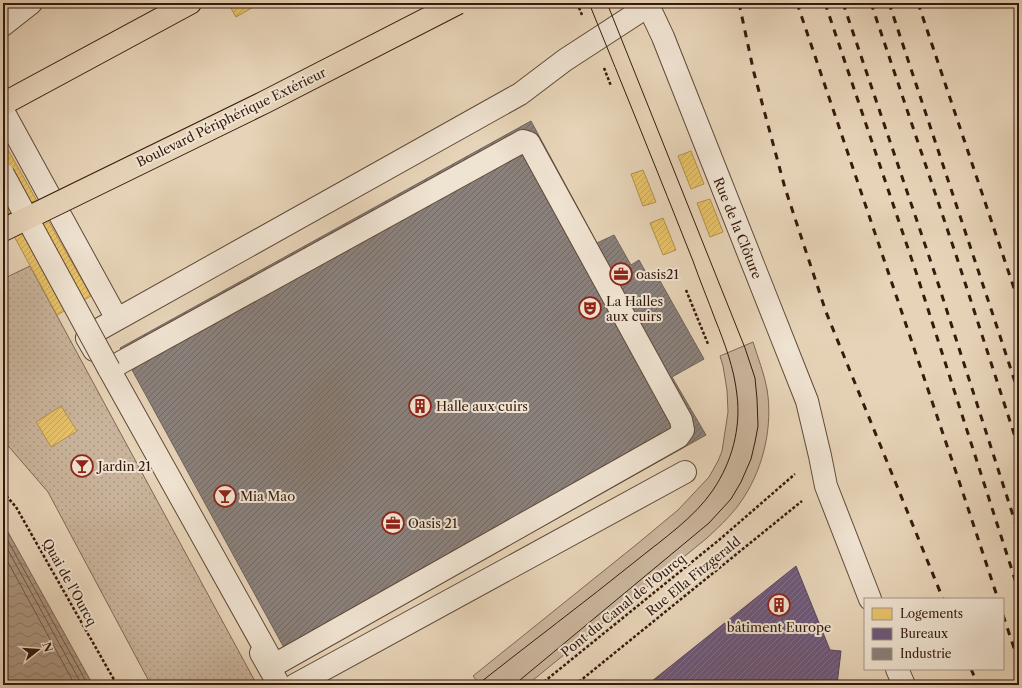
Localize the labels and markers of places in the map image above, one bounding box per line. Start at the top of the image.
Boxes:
office icon: oasis21 [608,261,634,287]
place label: oasis21 [636,266,680,282]
place label: La Halles aux cuirs [606,293,664,324]
theatre icon: La Halles aux cuirs [577,295,603,321]
building icon: Halle aux cuirs [407,393,433,419]
place label: Halle aux cuirs [436,398,528,414]
bar icon: Jardin 21 [69,453,95,479]
place label: Jardin 21 [96,458,152,474]
bar icon: Mia Mao [212,483,238,509]
place label: Mia Mao [240,488,295,504]
office icon: Oasis 21 [380,510,406,536]
place label: Oasis 21 [408,515,458,531]
building icon: bâtiment Europe [766,592,792,618]
place label: bâtiment Europe [727,619,831,635]

